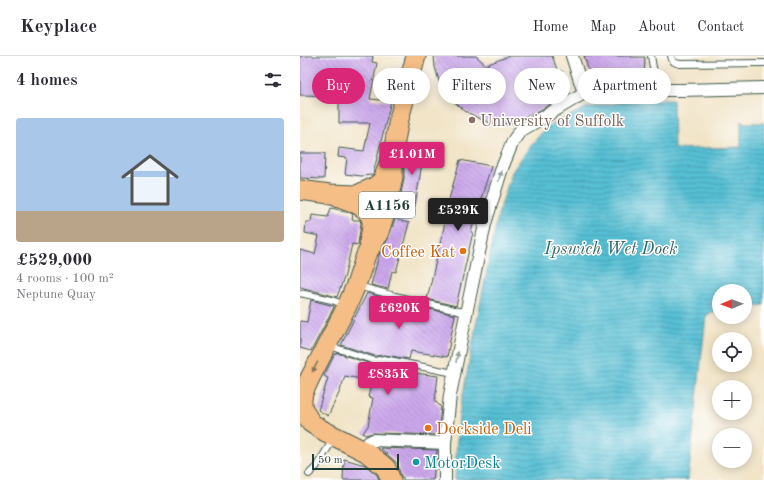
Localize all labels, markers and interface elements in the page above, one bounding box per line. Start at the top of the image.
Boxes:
text: Keyplace [20,18,97,37]
text: Home [533,20,568,34]
text: Map [590,20,616,34]
text: About [638,20,675,34]
text: Contact [697,20,744,34]
chip: Buy [312,68,365,104]
chip: Rent [373,68,430,104]
chip: Filters [438,68,506,104]
chip: New [514,68,570,104]
chip: Apartment [578,68,671,104]
icon: filters [262,69,284,91]
text: 4 homes [16,72,78,89]
place label: University of Suffolk [480,114,624,130]
marker: University of Suffolk [467,115,477,125]
pin: £1.01M [379,142,445,176]
icon: home [114,144,186,216]
text: £1.01M [388,148,436,161]
one-way arrow [497,170,503,182]
road number: A1156 [359,192,415,218]
pin: £529K [430,198,486,232]
text: £529K [437,204,479,217]
water label: Ipswich Wet Dock [543,241,678,258]
place label: Coffee Kat [381,245,455,261]
marker: Coffee Kat [458,246,468,256]
text: £529,000 [16,252,92,269]
text: 4 rooms · 100 m² [16,272,114,285]
north arrow [712,284,752,324]
map controls [712,284,752,468]
text: Neptune Quay [16,288,96,301]
pin: £620K [371,296,427,330]
text: £620K [378,302,420,315]
button: locate [712,332,752,372]
one-way arrow [455,351,461,363]
one-way arrow [312,361,319,372]
pin: £835K [360,362,416,396]
text: £835K [367,368,409,381]
button: + [712,380,752,420]
place label: Dockside Deli [436,422,532,438]
marker: Dockside Deli [423,423,433,433]
button: − [712,428,752,468]
scale bar [312,452,399,471]
text: 50 m [318,455,343,466]
place label: MotorDesk [424,456,501,472]
marker: MotorDesk [411,457,421,467]

